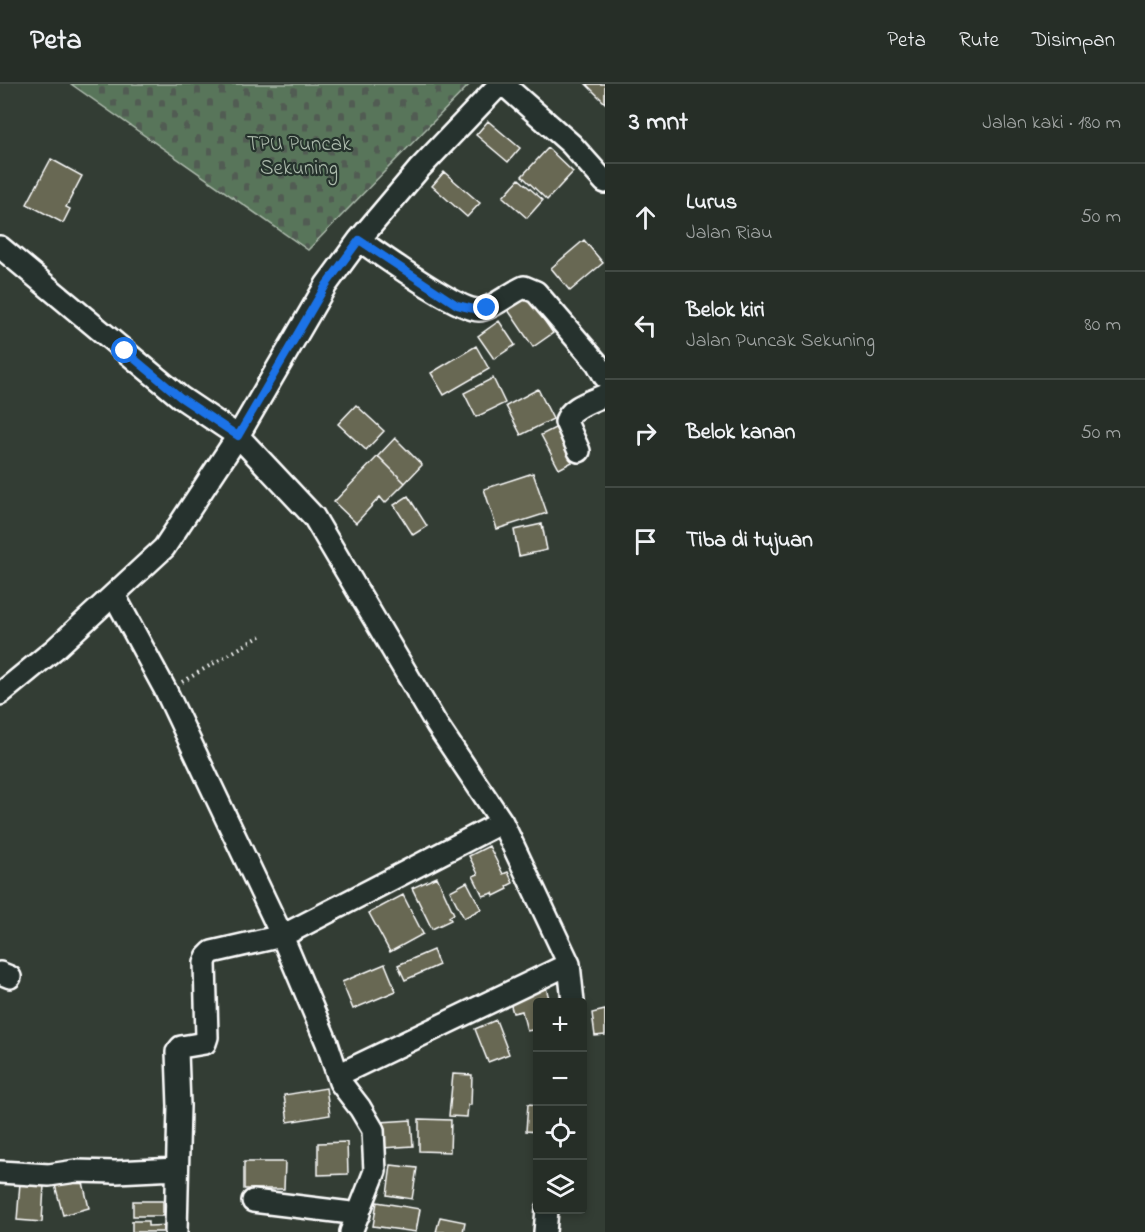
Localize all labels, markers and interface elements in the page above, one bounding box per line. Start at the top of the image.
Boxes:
text: Peta [30,21,82,62]
text: Peta [887,26,926,56]
text: Rute [959,26,999,56]
text: Disimpan [1032,26,1115,56]
text: 3 mnt [629,104,688,142]
text: Jalan kaki · 180 m [982,109,1121,138]
park label: TPU Puncak Sekuning [247,130,352,186]
text: Lurus [686,187,737,219]
icon: ahead [629,201,662,234]
text: 50 m [1080,203,1121,232]
text: Jalan Riau [686,219,772,248]
route end [473,294,499,320]
text: Belok kiri [686,295,765,327]
icon: left [629,309,662,342]
text: 80 m [1084,311,1121,340]
text: Jalan Puncak Sekuning [686,327,875,356]
route start [111,337,137,363]
icon: right [629,417,662,450]
text: Belok kanan [686,417,795,449]
text: 50 m [1080,419,1121,448]
icon: arrive [629,525,662,558]
text: Tiba di tujuan [686,525,813,557]
map controls [533,998,587,1214]
button: + [533,998,587,1052]
button: − [533,1052,587,1106]
button: locate [533,1106,587,1160]
button: layers [533,1160,587,1214]

